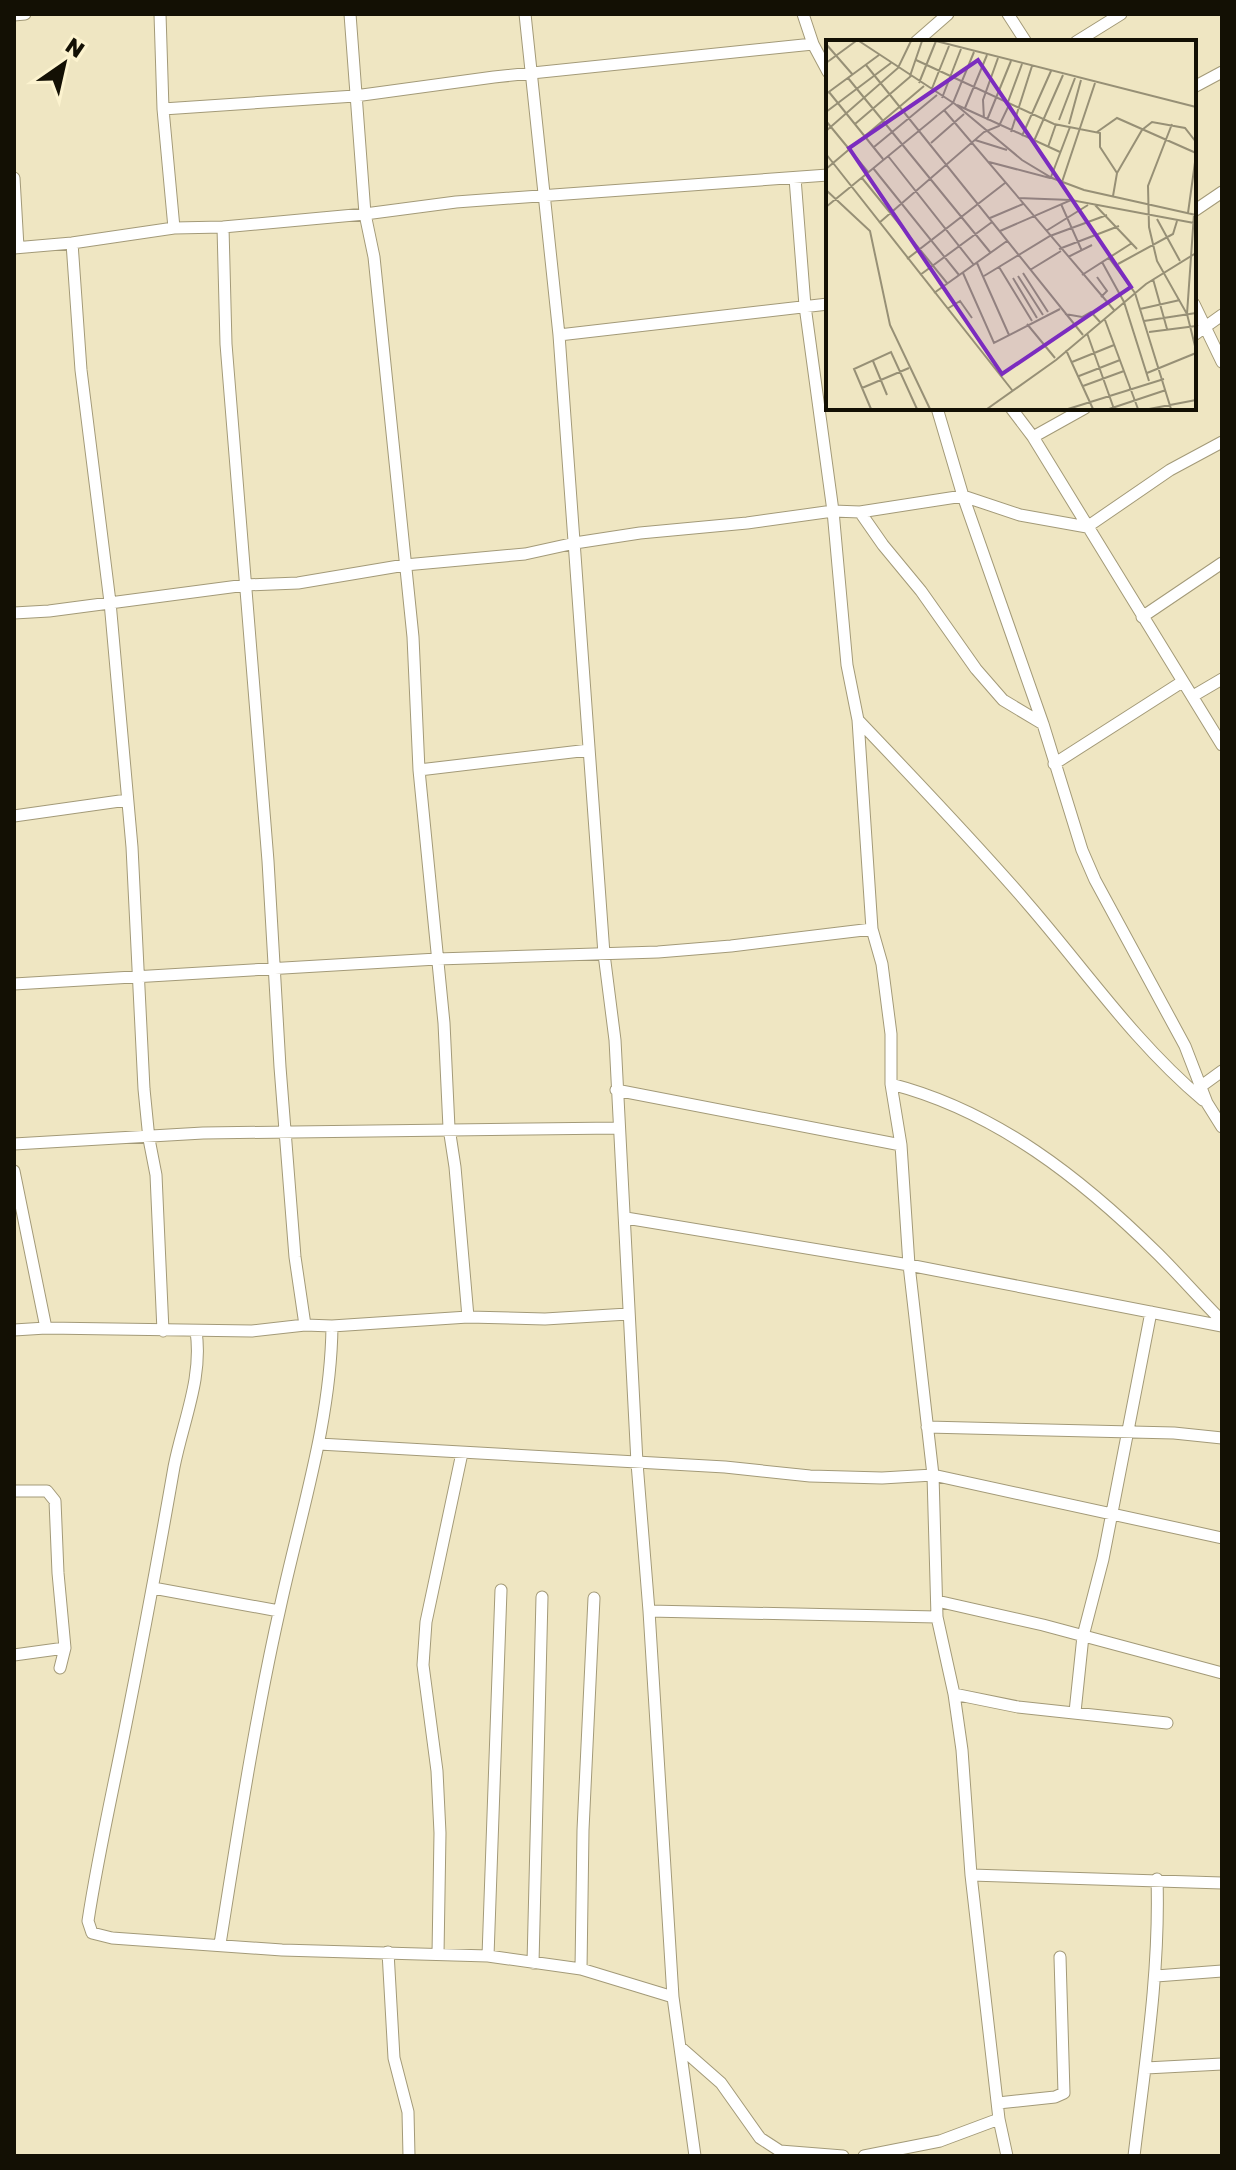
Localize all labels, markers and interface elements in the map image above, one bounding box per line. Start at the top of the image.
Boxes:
north arrow [24,24,104,104]
text: N [61,31,90,63]
inset map [826,40,1196,410]

